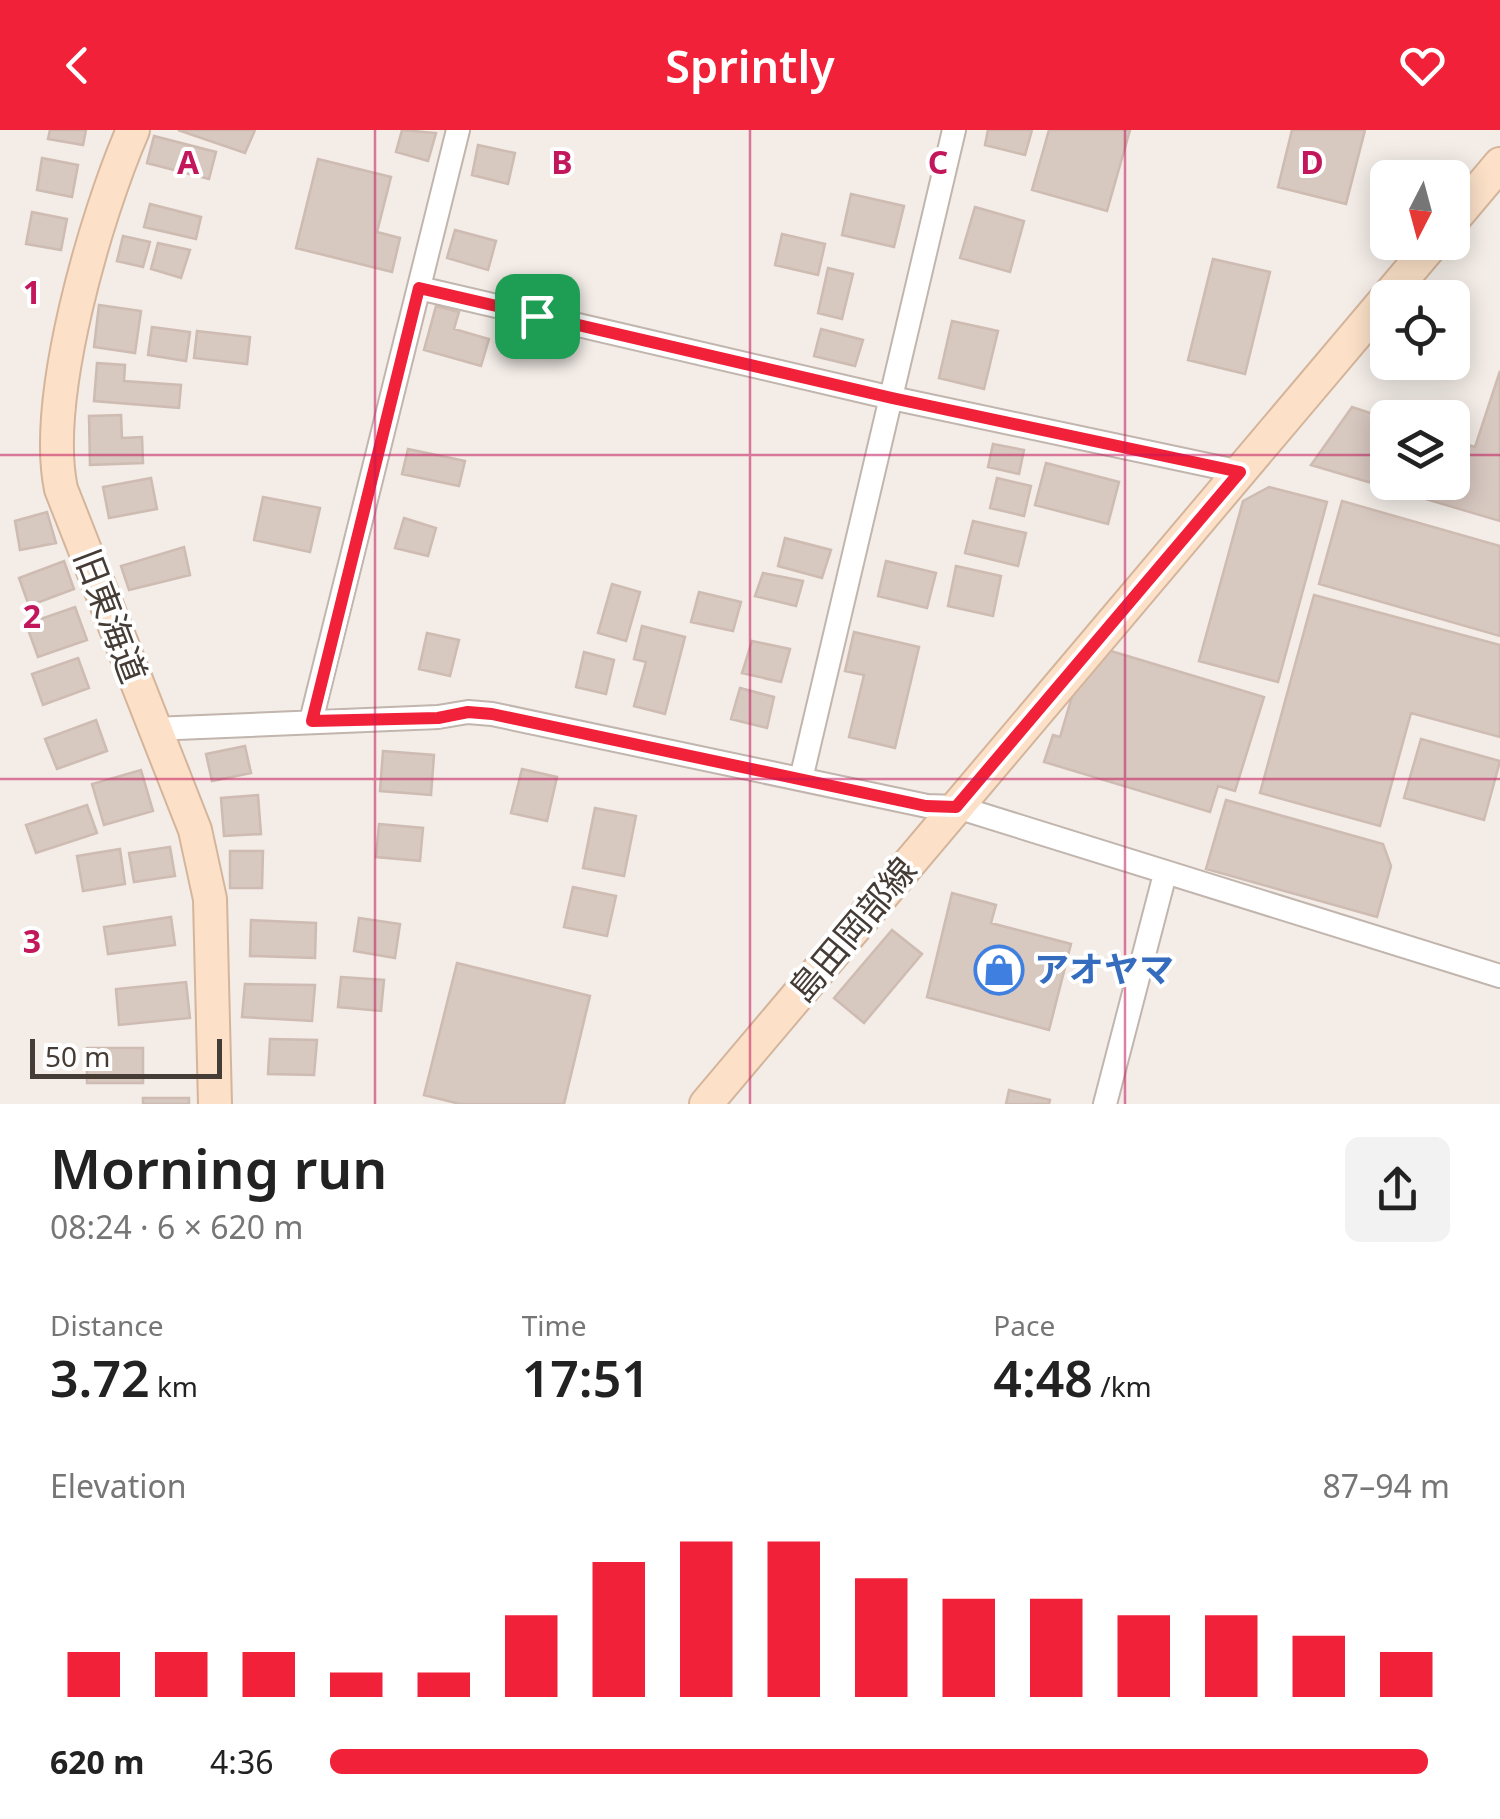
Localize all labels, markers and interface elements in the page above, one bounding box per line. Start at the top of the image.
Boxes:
text: Sprintly [665,35,835,96]
icon: back [50,38,105,93]
icon: heart [1395,38,1450,93]
text: A [177,140,200,183]
text: B [551,140,573,183]
text: C [928,140,948,183]
text: D [1300,140,1324,183]
north arrow [1370,160,1470,260]
map controls [1370,160,1470,500]
text: 1 [23,270,41,313]
pin [495,274,580,359]
button: locate [1370,280,1470,380]
icon: arrive [510,289,565,344]
button: layers [1370,400,1470,500]
street label: 旧東海道 [64,542,158,689]
text: 2 [23,594,41,637]
street label: 島田岡部線 [778,847,926,1011]
text: 3 [23,919,41,962]
shop icon: アオヤマ [973,944,1025,996]
place label: アオヤマ [1034,945,1174,992]
scale bar [30,1034,222,1078]
text: 50 m [45,1037,111,1075]
text: Morning run [50,1130,387,1205]
button: share [1345,1137,1450,1242]
text: 08:24 · 6 × 620 m [50,1205,303,1248]
text: Distance [50,1306,163,1344]
text: Time [522,1306,586,1344]
text: Pace [993,1306,1055,1344]
text: 3.72 [50,1344,150,1412]
text: 17:51 [522,1344,650,1412]
text: 4:48 [993,1344,1093,1412]
text: km [150,1367,198,1405]
text: /km [1093,1367,1152,1405]
text: Elevation [50,1464,187,1507]
text: 87–94 m [1323,1464,1450,1507]
text: 620 m [50,1740,144,1783]
text: 4:36 [210,1740,274,1783]

